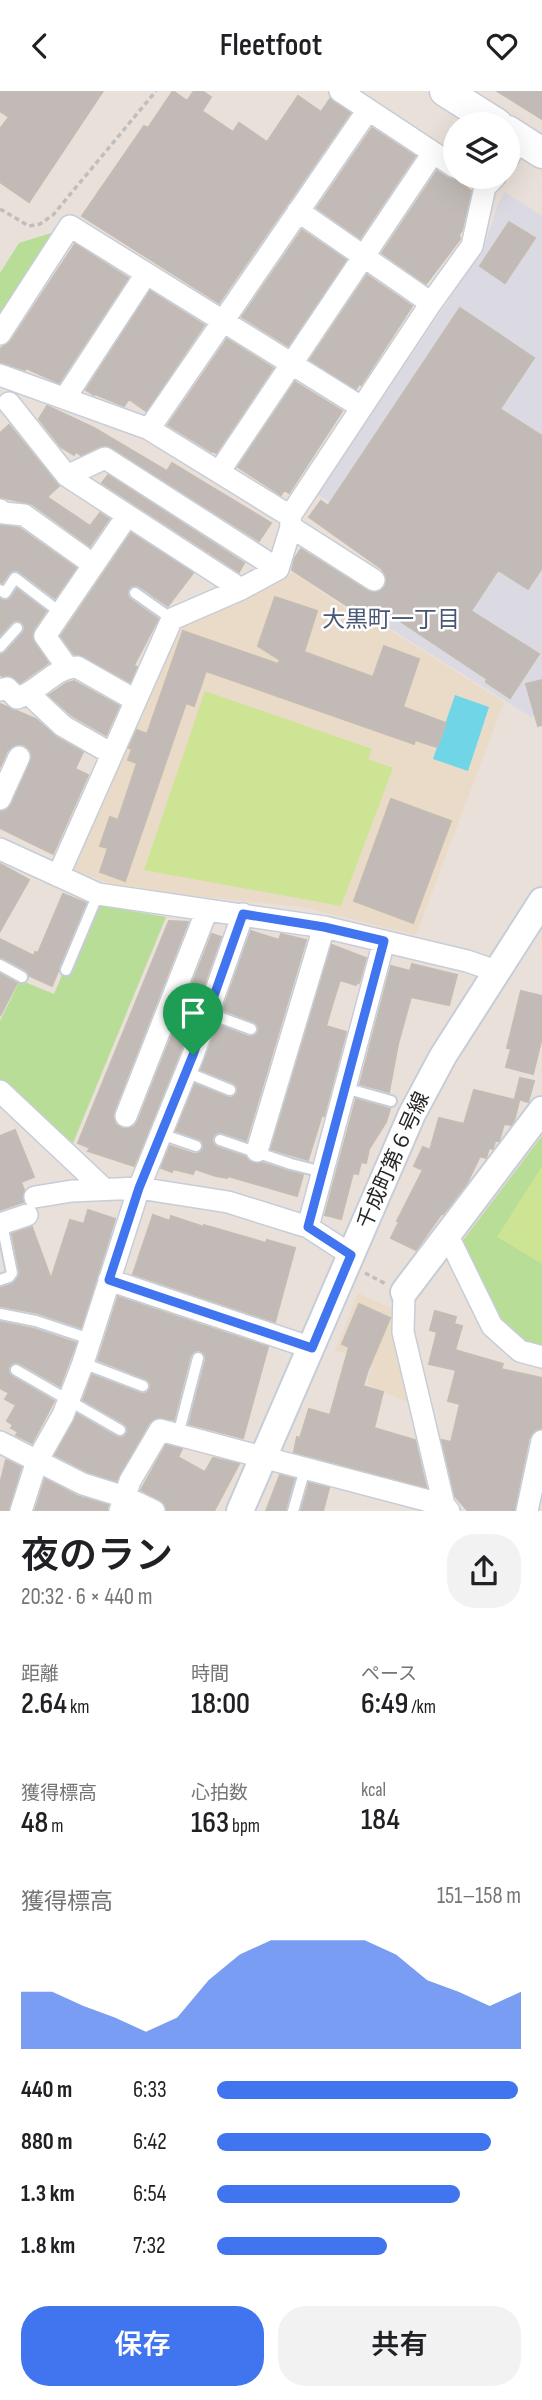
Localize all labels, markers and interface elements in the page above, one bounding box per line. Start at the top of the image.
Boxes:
text: Fleetfoot [220,26,322,65]
icon: back [21,27,59,65]
icon: heart [483,27,521,65]
map controls [443,112,520,189]
button: layers [443,112,520,189]
district label: 大黒町一丁目 [322,606,460,634]
pin [163,983,223,1055]
icon: arrive [174,994,212,1032]
street label: 千成町第６号線 [352,1088,435,1232]
text: 夜のラン [21,1534,173,1579]
button: share [447,1534,521,1608]
text: 20:32 · 6 × 440 m [21,1583,152,1611]
text: 距離 [21,1663,59,1686]
text: 時間 [191,1663,229,1686]
text: ペース [361,1663,417,1686]
text: 2.64 [21,1686,67,1722]
text: 18:00 [191,1686,250,1722]
text: 6:49 [361,1686,408,1722]
text: km [67,1696,90,1719]
text: /km [408,1696,436,1719]
text: kcal [361,1779,386,1802]
text: 獲得標高 [21,1782,97,1805]
text: 心拍数 [191,1782,248,1805]
text: 184 [361,1802,400,1838]
text: 48 [21,1805,48,1841]
text: 163 [191,1805,229,1841]
text: m [48,1815,63,1838]
text: bpm [229,1815,260,1838]
text: 151–158 m [437,1882,521,1910]
text: 獲得標高 [21,1888,113,1916]
text: 440 m [21,2076,72,2104]
text: 6:33 [133,2076,167,2104]
text: 880 m [21,2128,73,2156]
text: 6:42 [133,2128,167,2156]
text: 1.3 km [21,2180,75,2208]
text: 6:54 [133,2180,166,2208]
text: 1.8 km [21,2232,75,2260]
text: 7:32 [133,2232,166,2260]
button: 保存 [21,2306,264,2386]
button: 共有 [278,2306,521,2386]

